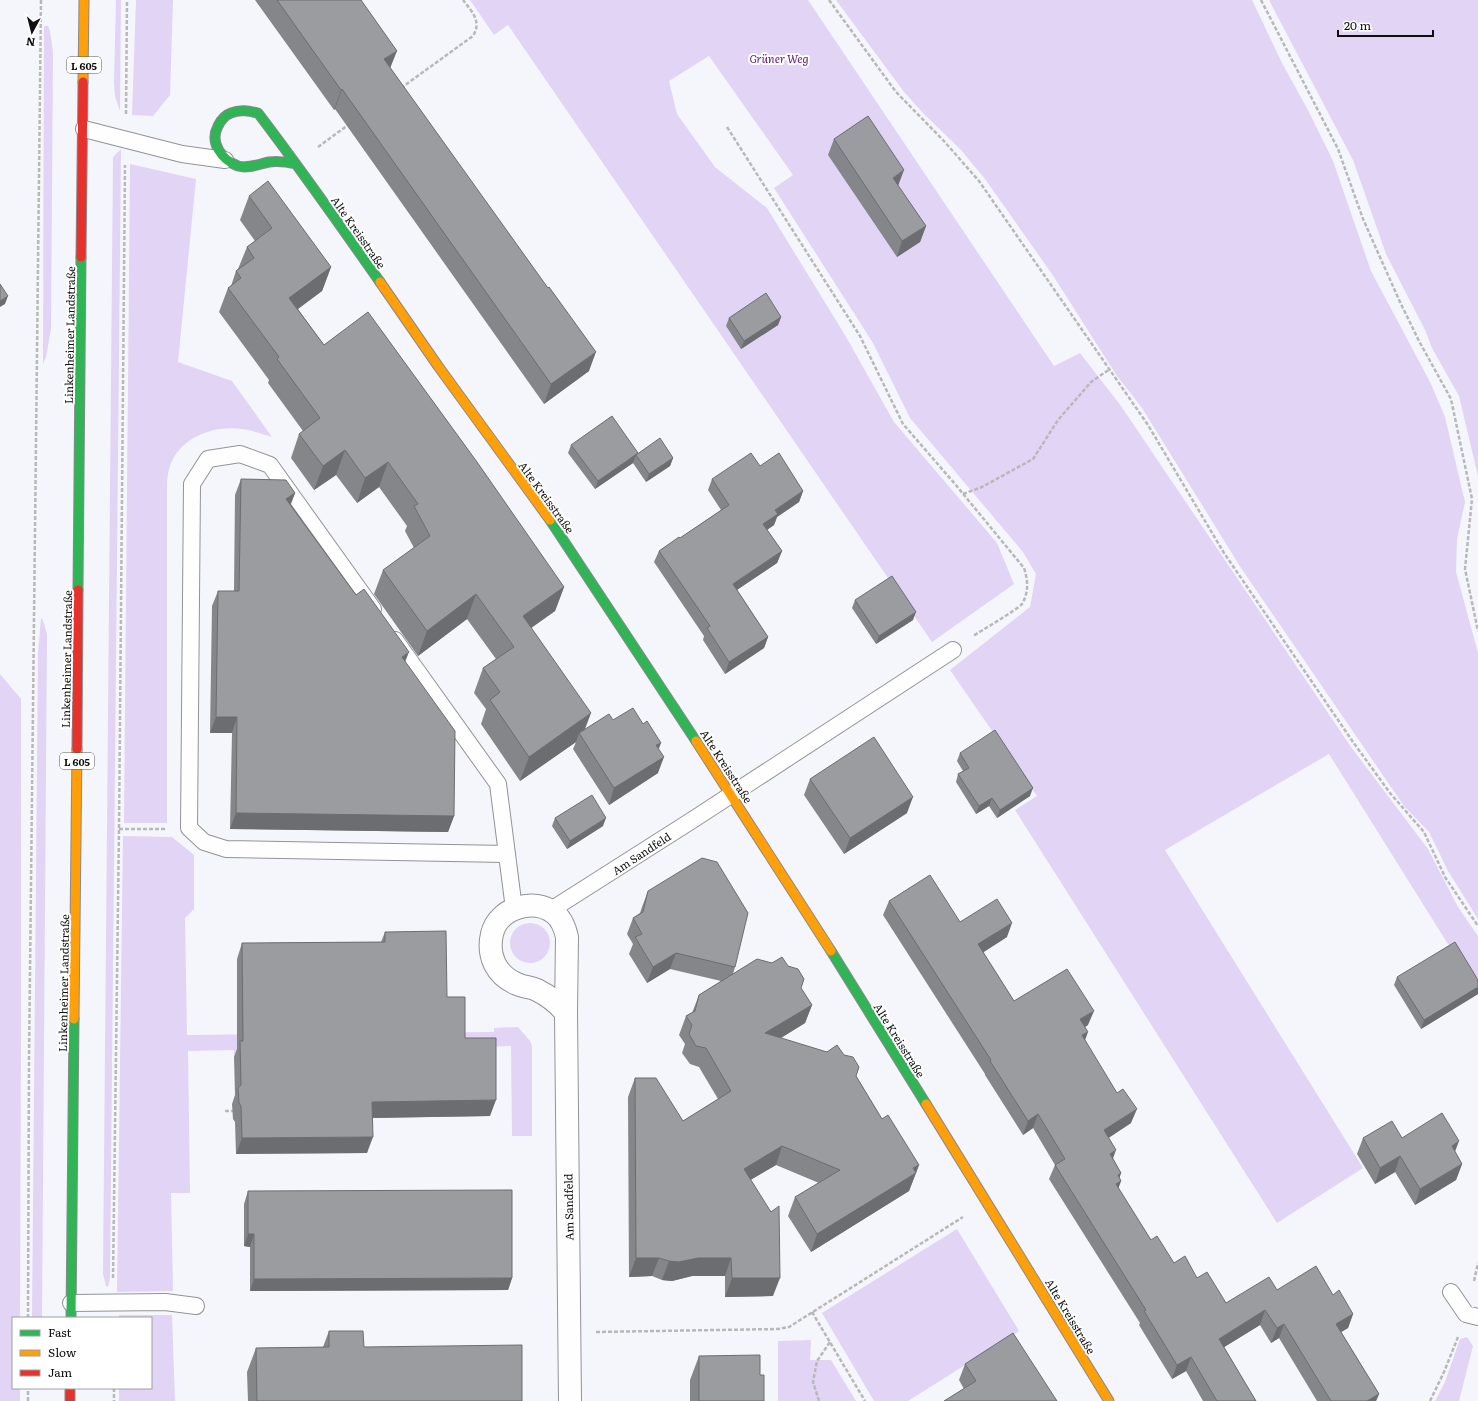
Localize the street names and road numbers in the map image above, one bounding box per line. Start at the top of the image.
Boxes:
road number: L 605 [67,57,101,73]
street label: Alte Kreisstraße [328,193,390,272]
street label: Linkenheimer Landstraße [60,266,78,404]
street label: Alte Kreisstraße [516,458,579,536]
street label: Linkenheimer Landstraße [57,590,75,728]
street label: Alte Kreisstraße [697,726,757,806]
road number: L 605 [60,753,94,769]
street label: Am Sandfeld [609,828,674,878]
street label: Linkenheimer Landstraße [54,914,72,1052]
street label: Alte Kreisstraße [871,1000,929,1081]
street label: Am Sandfeld [559,1173,577,1241]
street label: Alte Kreisstraße [1042,1275,1100,1357]

